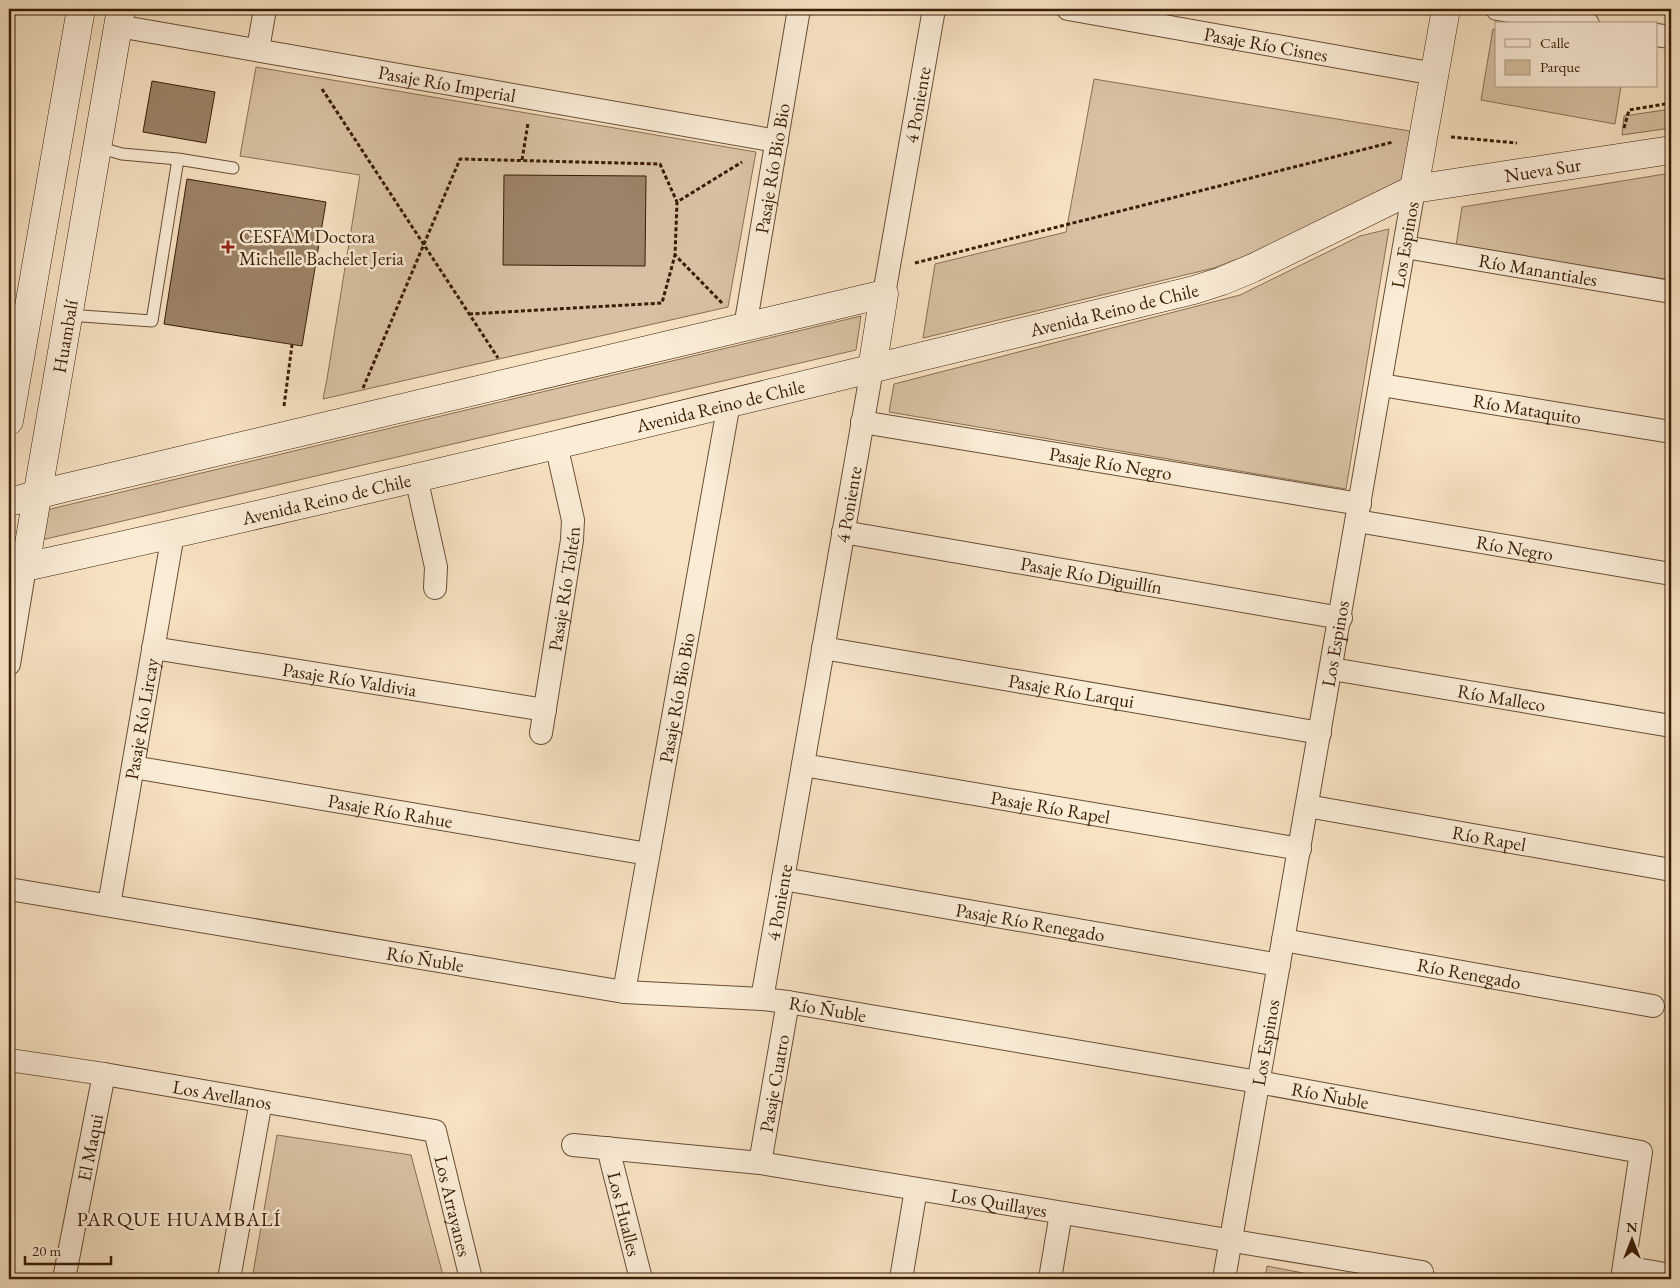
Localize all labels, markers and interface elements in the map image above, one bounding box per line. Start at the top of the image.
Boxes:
street label: Pasaje Río Cisnes [1202,21,1330,67]
legend [1495,22,1658,88]
text: Calle [1540,33,1570,52]
text: Parque [1540,57,1580,76]
street label: Pasaje Río Imperial [376,59,518,108]
street label: 4 Poniente [898,65,936,145]
street label: Pasaje Río Bio Bio [749,101,795,235]
street label: Nueva Sur [1503,151,1583,188]
street label: Los Espinos [1384,199,1424,290]
place label: CESFAM Doctora Michelle Bachelet Jeria [239,224,404,271]
marker: CESFAM Doctora Michelle Bachelet Jeria [221,240,235,254]
street label: Río Manantiales [1477,247,1599,292]
street label: Avenida Reino de Chile [1026,277,1201,342]
street label: Huambalí [46,297,83,375]
street label: Avenida Reino de Chile [633,373,807,438]
street label: Río Mataquito [1471,388,1583,430]
street label: Pasaje Río Negro [1047,441,1174,485]
street label: 4 Poniente [829,464,867,545]
street label: Avenida Reino de Chile [238,467,413,531]
street label: Pasaje Río Toltén [542,526,585,653]
street label: Río Negro [1474,529,1555,566]
street label: Pasaje Río Diguillín [1019,550,1164,599]
street label: Los Espinos [1315,598,1355,689]
street label: Pasaje Río Bio Bio [653,631,700,765]
street label: Pasaje Río Lircay [118,655,164,781]
street label: Pasaje Río Valdivia [281,656,419,702]
street label: Pasaje Río Larqui [1007,667,1137,714]
street label: Río Malleco [1456,678,1548,717]
street label: Pasaje Río Rapel [989,784,1112,829]
street label: Pasaje Río Rahue [326,788,455,833]
street label: Río Rapel [1450,819,1528,857]
street label: 4 Poniente [760,862,798,943]
street label: Pasaje Río Renegado [954,897,1107,947]
street label: Río Ñuble [385,940,466,977]
street label: Río Renegado [1415,952,1523,995]
street label: Río Ñuble [787,990,868,1028]
street label: Los Espinos [1245,997,1285,1088]
street label: Pasaje Cuatro [753,1032,795,1134]
street label: Los Avellanos [171,1074,274,1115]
street label: Río Ñuble [1290,1076,1371,1114]
street label: El Maqui [71,1111,109,1183]
street label: Los Arrayanes [429,1153,478,1259]
street label: Los Hualles [602,1169,647,1259]
street label: Los Quillayes [949,1182,1049,1223]
district label: PARQUE HUAMBALÍ [77,1206,281,1232]
north arrow [1608,1216,1658,1266]
text: N [1626,1218,1638,1236]
scale bar [25,1233,111,1265]
text: 20 m [32,1241,61,1260]

